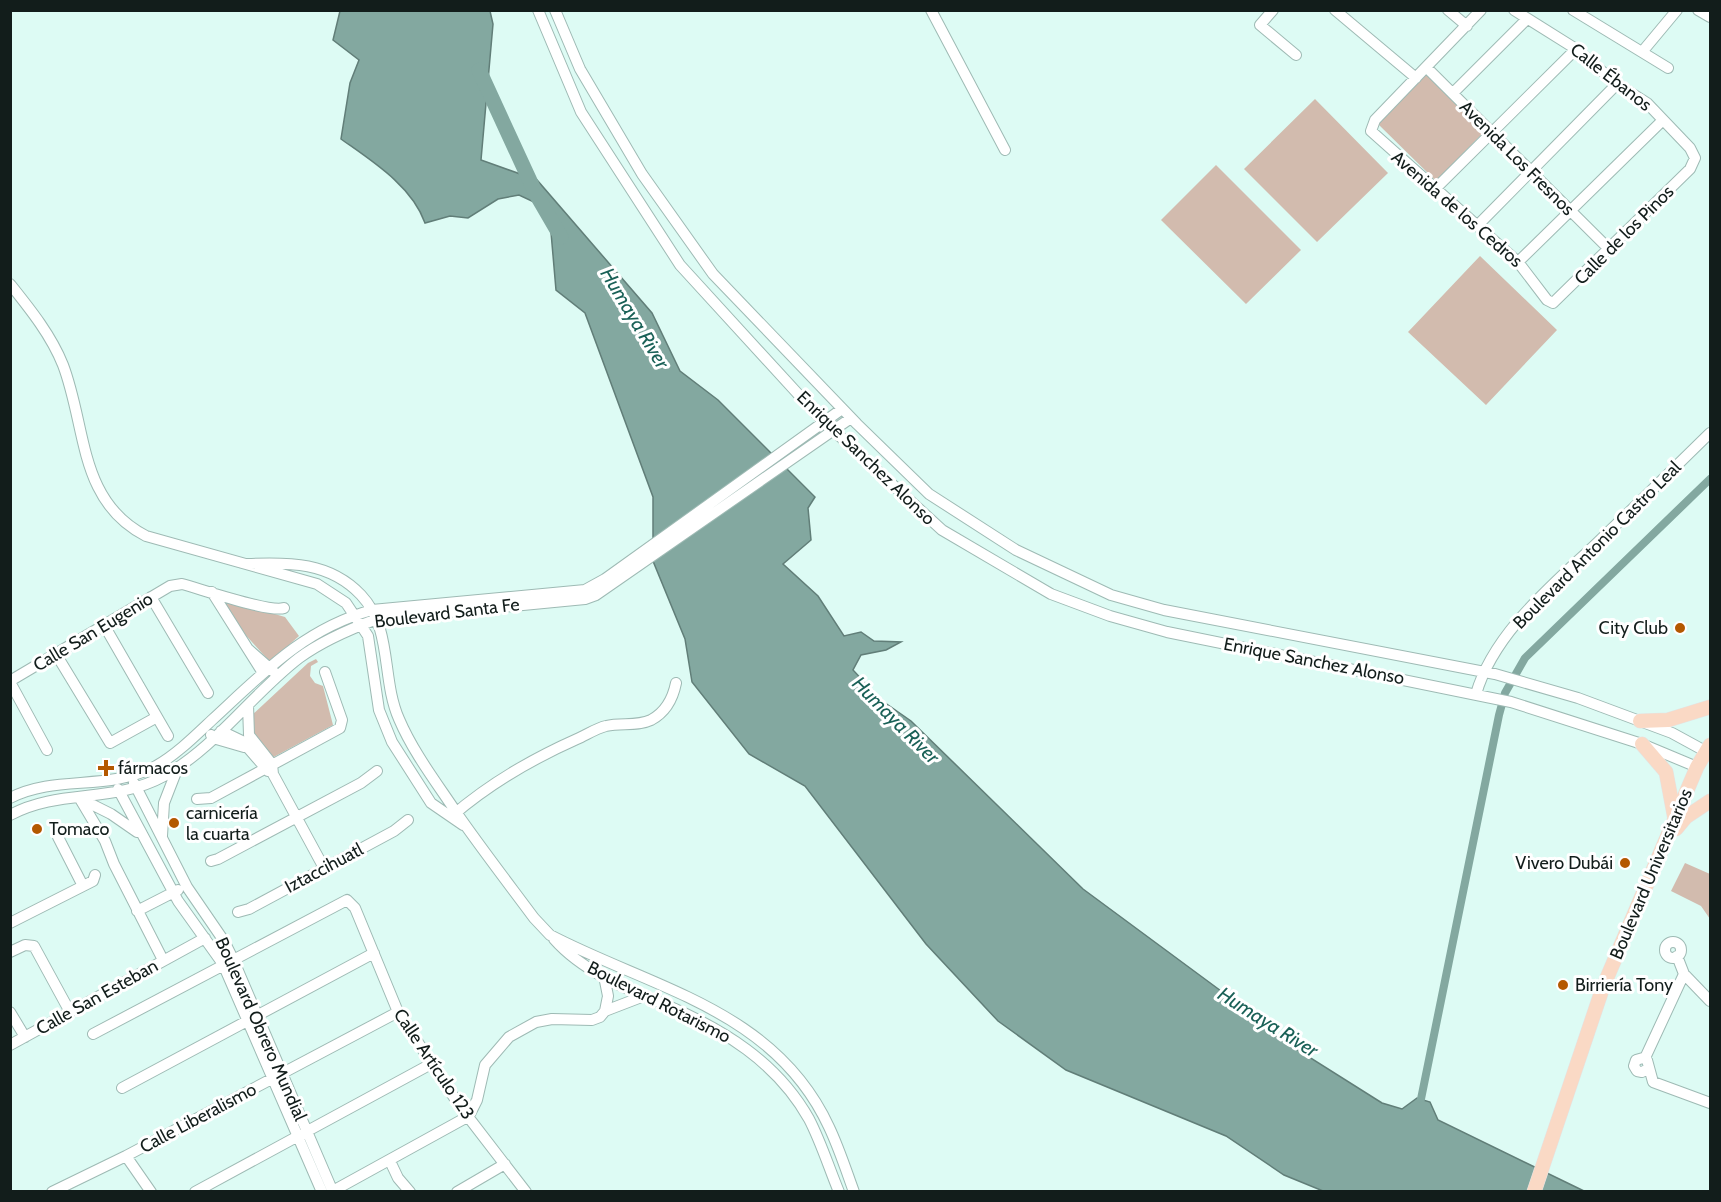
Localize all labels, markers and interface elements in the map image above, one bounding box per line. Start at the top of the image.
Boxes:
street label: Calle Ébanos [1566,38,1656,116]
street label: Avenida Los Fresnos [1455,96,1579,220]
street label: Avenida de los Cedros [1387,146,1527,272]
street label: Calle de los Pinos [1570,181,1678,289]
water label: Humaya River [595,263,675,374]
street label: Enrique Sanchez Alonso [792,386,940,530]
street label: Boulevard Antonio Castro Leal [1508,456,1686,634]
street label: Calle San Eugenio [29,588,157,676]
street label: Boulevard Santa Fe [373,593,521,633]
place label: City Club [1599,617,1668,639]
marker: City Club [1673,621,1687,635]
street label: Enrique Sanchez Alonso [1222,633,1406,689]
water label: Humaya River [847,671,945,769]
place label: fármacos [118,757,188,779]
marker: fármacos [99,761,113,775]
street label: Boulevard Universitarios [1605,785,1697,963]
place label: carnicería la cuarta [186,802,258,845]
marker: carnicería la cuarta [167,816,181,830]
place label: Tomaco [49,818,110,840]
marker: Tomaco [30,822,44,836]
street label: Iztaccihuatl [281,838,368,898]
place label: Vivero Dubái [1515,852,1613,874]
marker: Vivero Dubái [1618,856,1632,870]
street label: Boulevard Obrero Mundial [211,934,312,1125]
street label: Calle San Esteban [32,954,162,1040]
street label: Boulevard Rotarismo [584,956,734,1048]
place label: Birriería Tony [1575,974,1673,996]
marker: Birriería Tony [1556,978,1570,992]
water label: Humaya River [1214,982,1323,1063]
street label: Calle Artículo 123 [389,1004,479,1124]
street label: Calle Liberalismo [136,1078,260,1158]

